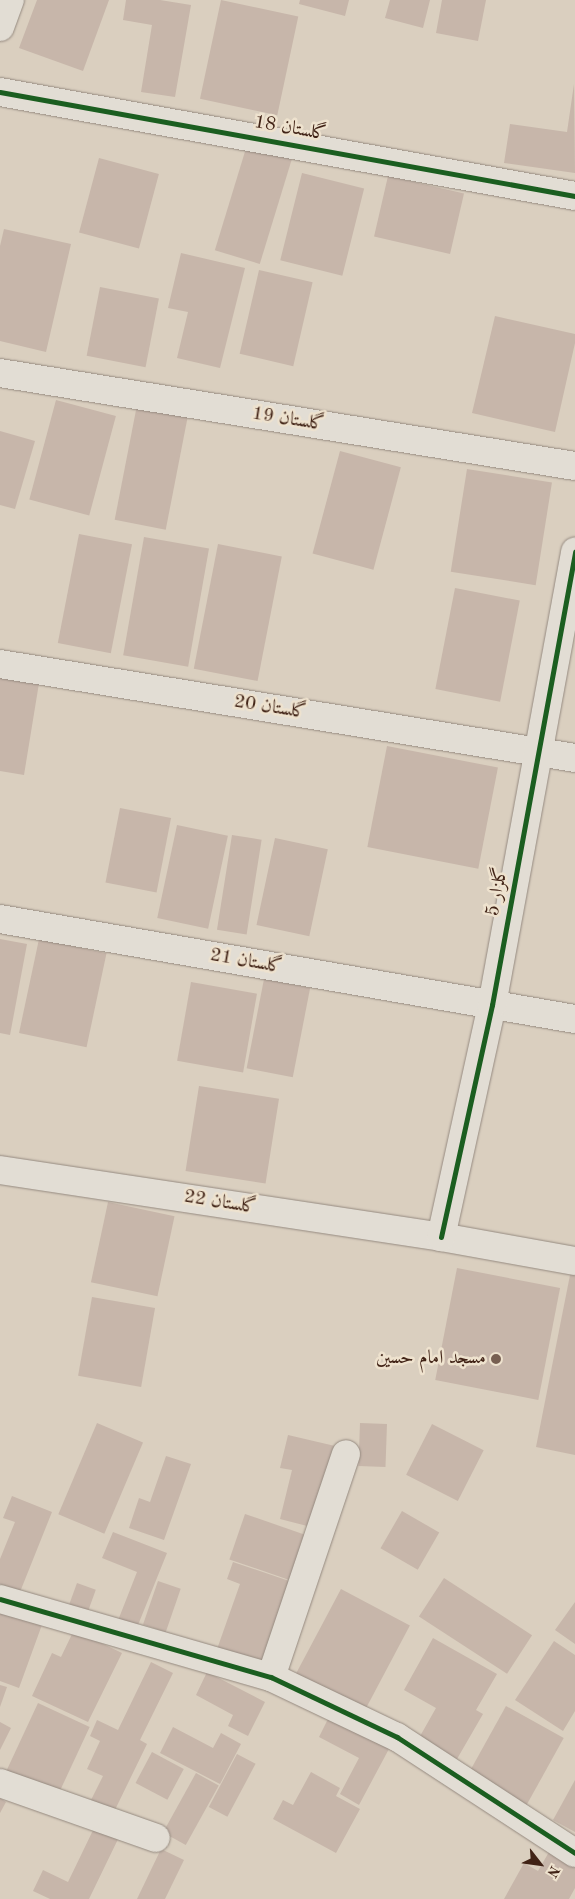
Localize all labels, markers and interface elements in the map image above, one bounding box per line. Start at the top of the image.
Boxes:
street label: گلستان 18 [252,111,328,147]
street label: گلستان 19 [250,403,326,437]
street label: گلستان 20 [232,691,308,725]
street label: گلزار 5 [482,866,514,918]
street label: گلستان 21 [208,944,284,980]
street label: گلستان 22 [182,1186,258,1220]
place label: مسجد امام حسین [376,1348,486,1370]
marker: مسجد امام حسین [490,1353,502,1365]
north arrow [515,1839,565,1889]
text: N [544,1863,562,1880]

